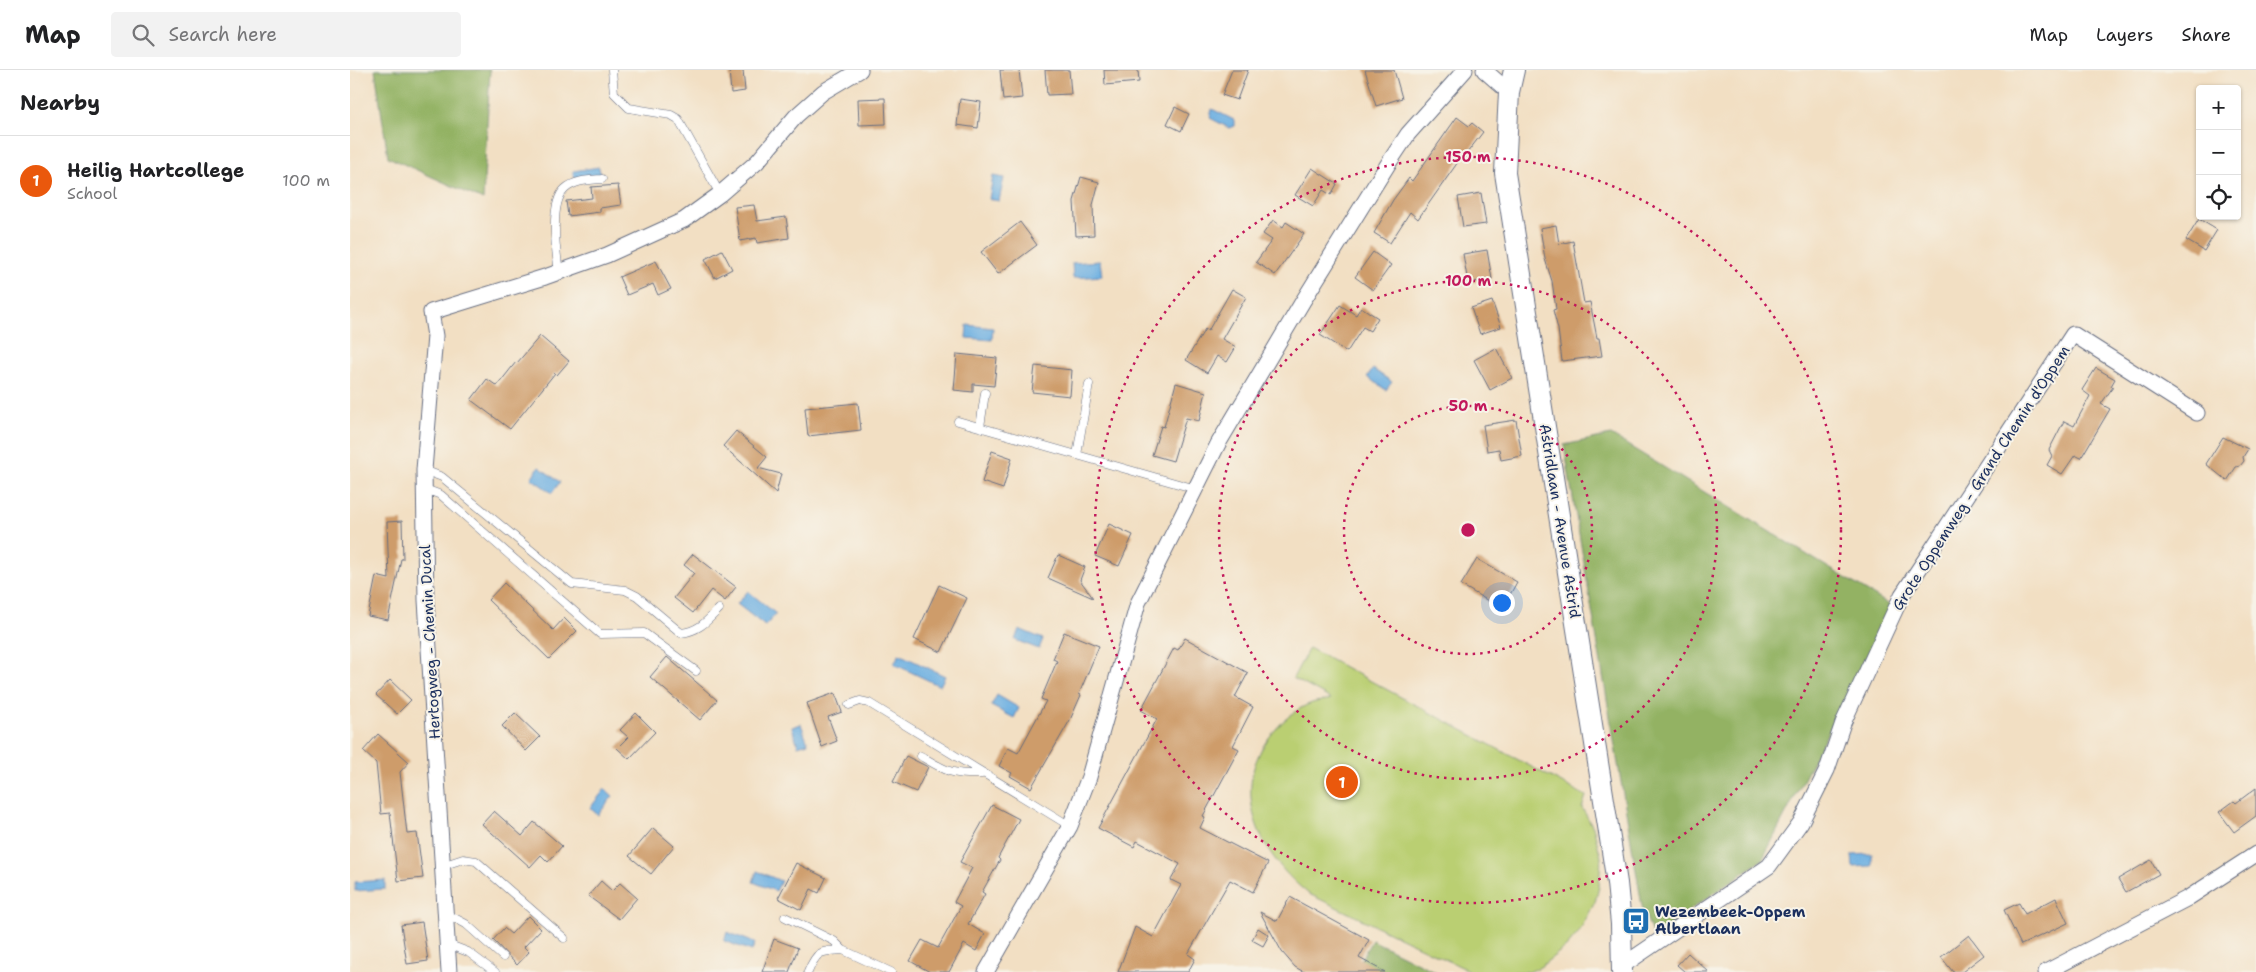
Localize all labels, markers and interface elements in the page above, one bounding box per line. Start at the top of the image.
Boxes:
search box [111,12,461,57]
text: Map [25,19,81,51]
icon: search [129,21,157,49]
text: Search here [169,22,277,47]
text: Map [2030,23,2068,47]
text: Layers [2096,23,2153,47]
text: Share [2181,23,2231,47]
map controls [2196,85,2241,220]
button: + [2196,85,2241,130]
text: Nearby [20,89,100,117]
button: − [2196,130,2241,175]
text: 150 m [1445,147,1491,167]
text: Heilig Hartcollege [67,158,244,183]
text: 1 [32,170,40,191]
text: 100 m [282,170,330,191]
button: locate [2196,175,2241,220]
text: School [67,183,117,204]
text: 100 m [1445,271,1491,291]
street label: Grote Oppemweg - Grand Chemin d'Oppem [1888,342,2074,614]
text: 50 m [1449,396,1488,416]
street label: Astridlaan - Avenue Astrid [1535,422,1585,620]
centre of rings [1459,521,1477,539]
street label: Hertogweg - Chemin Ducal [415,544,445,740]
your location [1489,590,1515,616]
pin: 1 [1326,763,1358,801]
place label: Wezembeek-Oppem Albertlaan [1655,902,1806,939]
bus stop icon: Wezembeek-Oppem Albertlaan [1621,906,1651,936]

